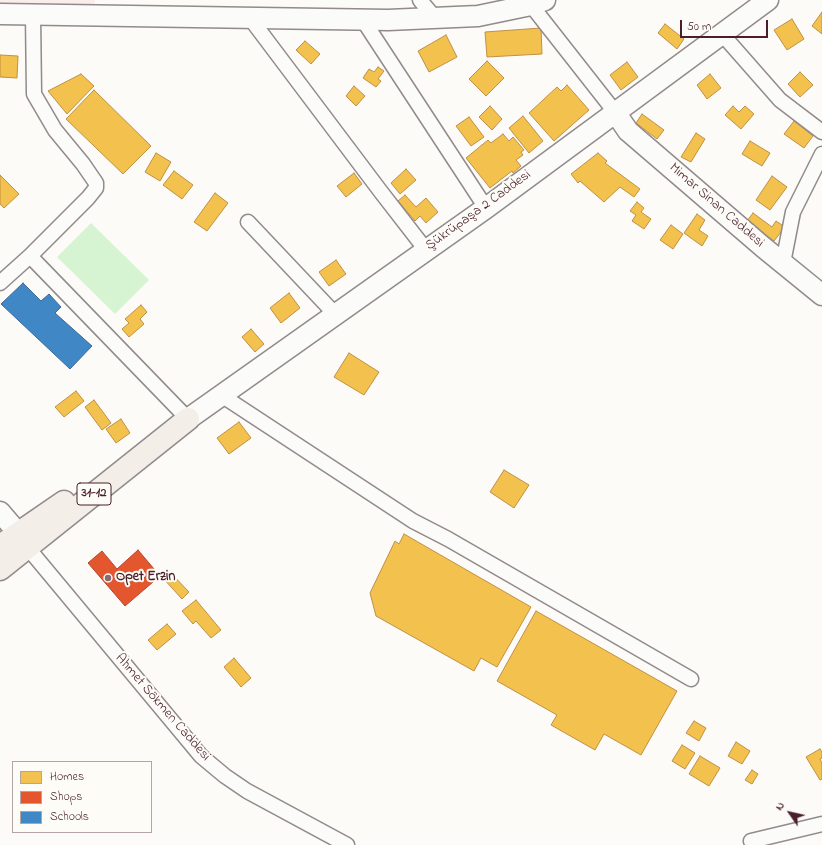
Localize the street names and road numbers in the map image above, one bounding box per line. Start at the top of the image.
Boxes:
street label: Mimar Sinan Caddesi [665,160,767,252]
street label: Şükrüpaşa 2 Caddesi [423,167,535,255]
road number: 31-12 [77,483,111,505]
street label: Ahmet Sökmen Caddesi [111,651,213,765]

